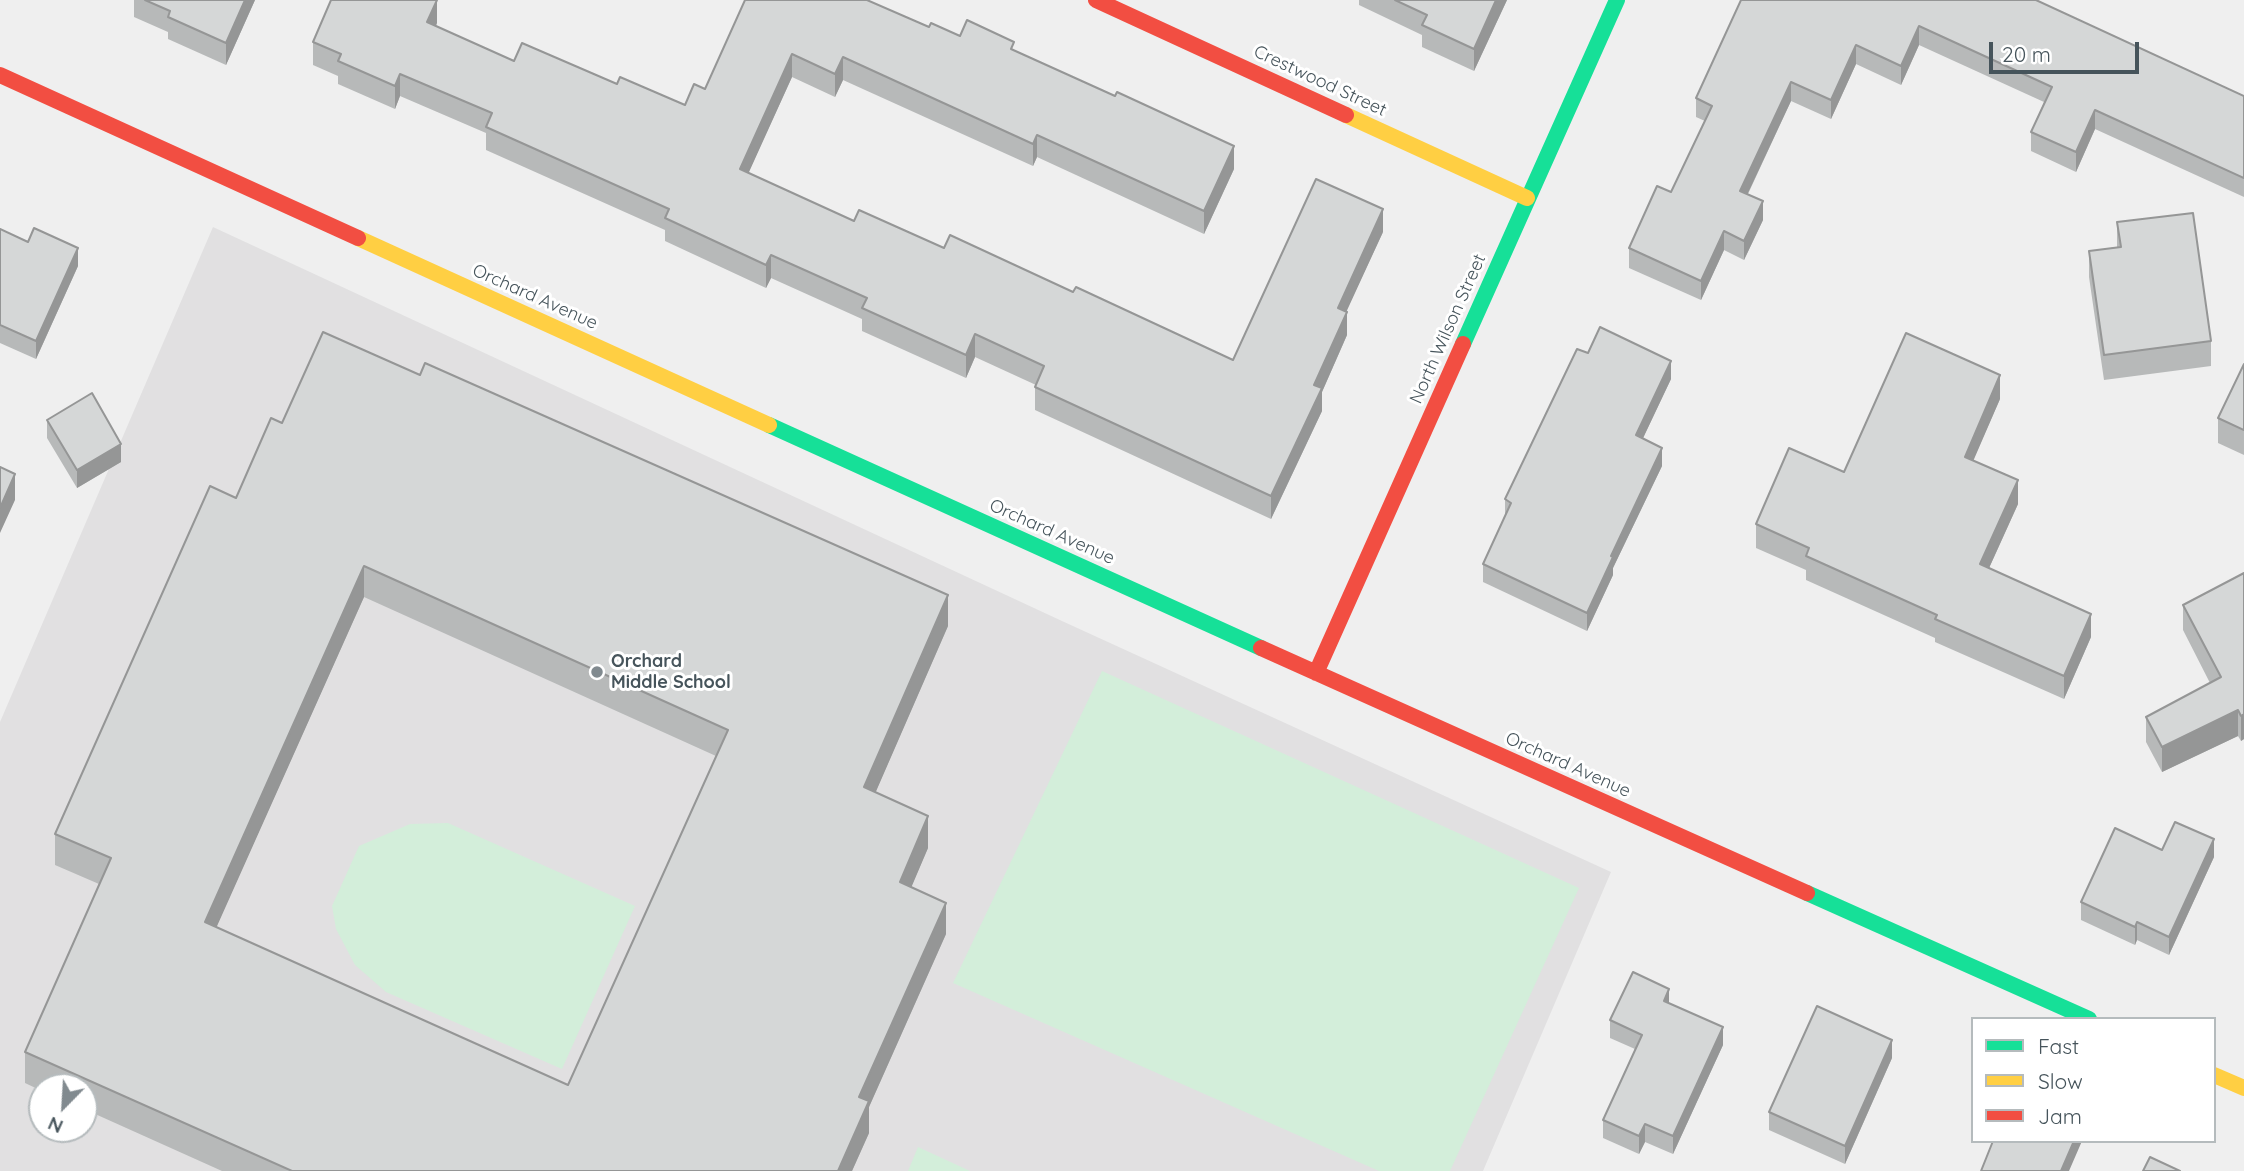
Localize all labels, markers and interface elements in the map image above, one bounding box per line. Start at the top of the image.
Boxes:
scale bar [1992,28,2142,72]
street label: Crestwood Street [1250,41,1390,121]
text: 20 m [2002,41,2051,67]
street label: North Wilson Street [1405,251,1491,407]
street label: Orchard Avenue [469,260,601,334]
street label: Orchard Avenue [986,495,1118,569]
place label: Orchard Middle School [611,651,731,694]
marker: Orchard Middle School [589,664,605,680]
street label: Orchard Avenue [1502,728,1634,802]
legend [1971,1017,2216,1143]
text: Fast [2038,1033,2079,1059]
text: Slow [2038,1068,2083,1094]
north arrow [28,1073,98,1143]
text: Jam [2038,1103,2082,1129]
text: N [44,1112,67,1139]

